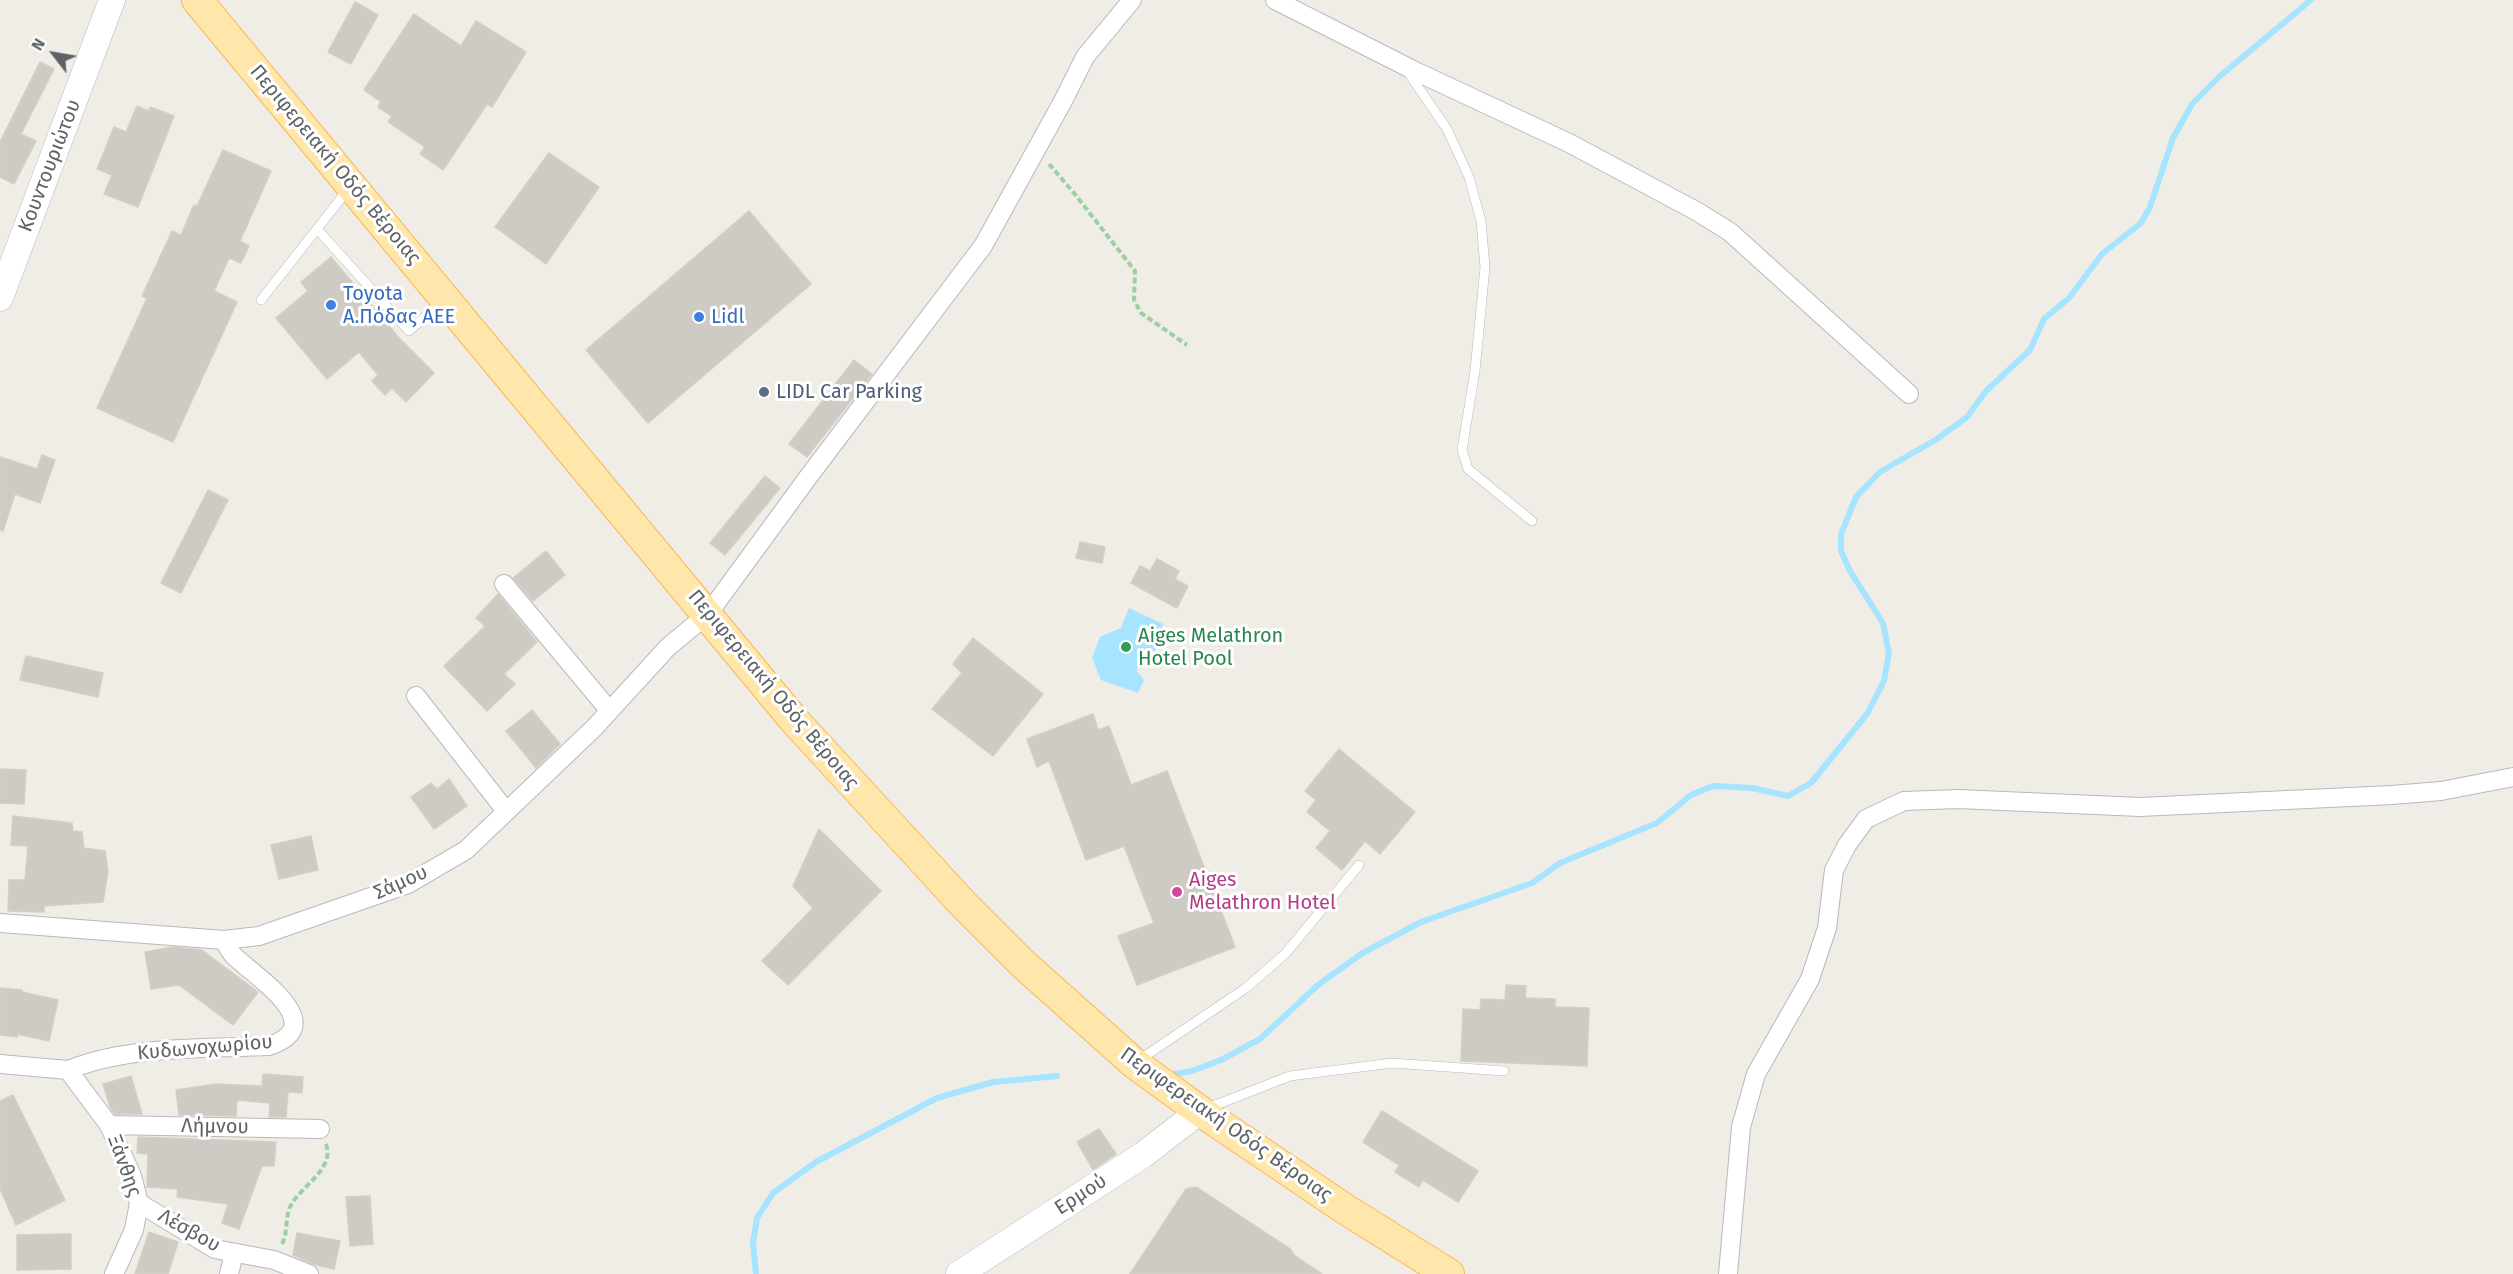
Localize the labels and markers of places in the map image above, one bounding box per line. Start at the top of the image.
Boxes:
place label: Toyota Α.Πόδας ΑΕΕ [343,282,455,329]
marker: Toyota Α.Πόδας ΑΕΕ [324,298,338,312]
place label: Lidl [711,305,744,329]
marker: Lidl [692,310,706,324]
place label: LIDL Car Parking [776,380,922,404]
marker: LIDL Car Parking [757,385,771,399]
place label: Aiges Melathron Hotel Pool [1138,624,1283,671]
marker: Aiges Melathron Hotel Pool [1119,640,1133,654]
place label: Aiges Melathron Hotel [1189,868,1336,915]
marker: Aiges Melathron Hotel [1170,885,1184,899]

